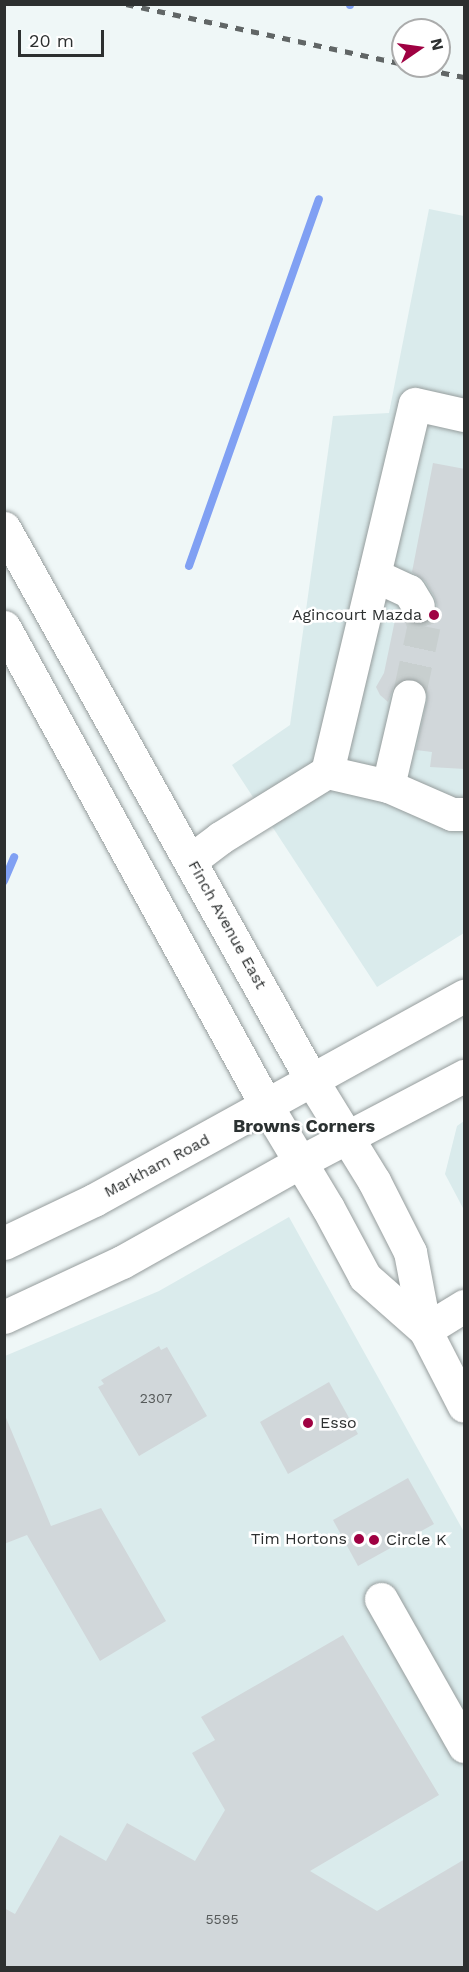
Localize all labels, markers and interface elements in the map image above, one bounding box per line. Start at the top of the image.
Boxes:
scale bar [21,18,106,56]
north arrow [391,18,451,78]
text: 20 m [29,30,74,51]
text: N [426,36,448,52]
place label: Agincourt Mazda [292,605,422,625]
marker: Agincourt Mazda [427,608,441,622]
street label: Finch Avenue East [184,857,270,993]
district label: Browns Corners [233,1115,375,1137]
street label: Markham Road [101,1130,213,1202]
house number: 2307 [140,1390,172,1406]
place label: Esso [320,1413,357,1433]
marker: Esso [301,1416,315,1430]
place label: Tim Hortons [251,1529,347,1549]
place label: Circle K [386,1530,447,1550]
marker: Tim Hortons [352,1532,366,1546]
marker: Circle K [367,1533,381,1547]
house number: 5595 [205,1911,239,1927]

